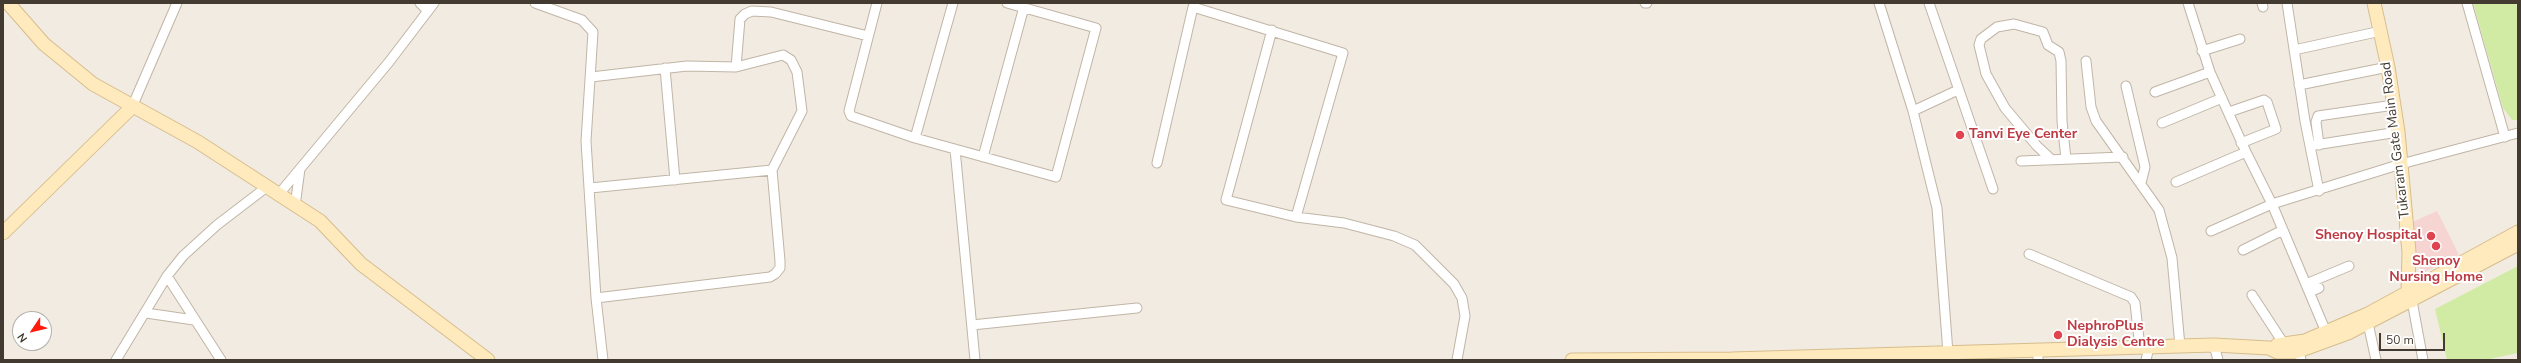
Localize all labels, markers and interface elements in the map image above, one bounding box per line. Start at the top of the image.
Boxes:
street label: Tukaram Gate Main Road [2378,61,2414,219]
place label: Tanvi Eye Center [1969,127,2077,143]
marker: Tanvi Eye Center [1954,129,1966,141]
place label: Shenoy Hospital [2315,228,2422,244]
marker: Shenoy Hospital [2425,230,2437,242]
marker: Shenoy Nursing Home [2430,240,2442,252]
place label: Shenoy Nursing Home [2389,254,2483,286]
north arrow [12,311,52,351]
place label: NephroPlus Dialysis Centre [2067,319,2165,352]
scale bar [2381,325,2447,351]
marker: NephroPlus Dialysis Centre [2052,329,2064,341]
text: N [14,330,31,345]
text: 50 m [2386,332,2414,348]

